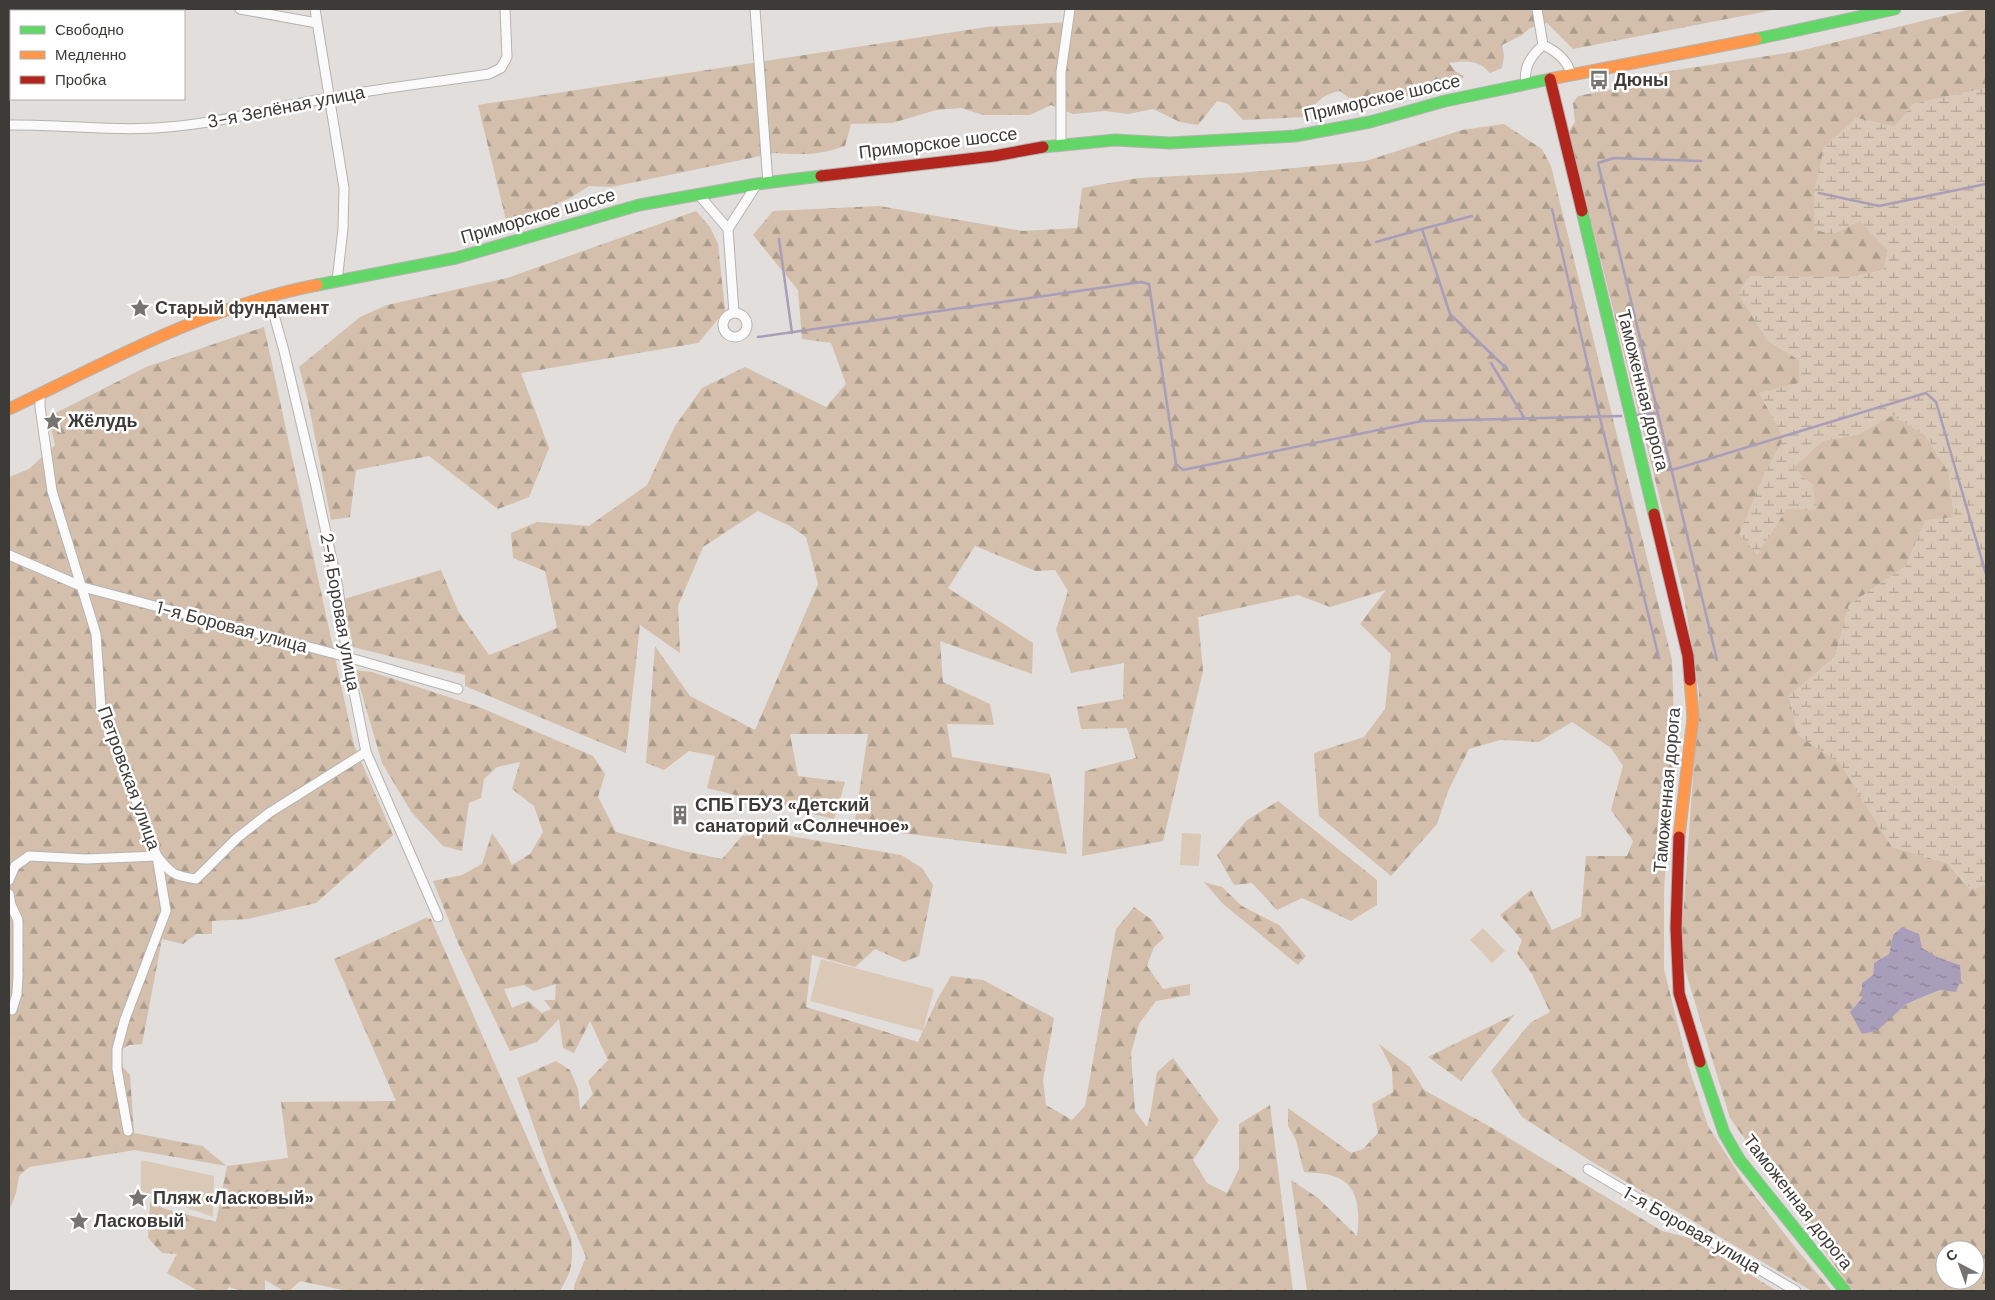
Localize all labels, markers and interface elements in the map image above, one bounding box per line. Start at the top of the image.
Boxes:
legend [10,10,185,100]
text: Свободно [55,20,124,40]
text: Медленно [55,45,126,65]
street label: Приморское шоссе [1301,68,1463,128]
place label: Дюны [1614,68,1668,92]
bus stop icon: Дюны [1588,69,1610,91]
text: Пробка [55,70,107,90]
street label: 3-я Зелёная улица [205,80,368,134]
street label: Приморское шоссе [857,121,1019,165]
street label: Приморское шоссе [458,182,618,250]
place label: Старый фундамент [155,296,330,320]
place icon: Старый фундамент [129,297,151,319]
street label: Таможенная дорога [1611,307,1675,474]
place label: Жёлудь [67,409,138,433]
place icon: Жёлудь [42,410,64,432]
street label: 2-я Боровая улица [314,531,366,694]
street label: 1-я Боровая улица [154,595,311,659]
street label: Петровская улица [92,703,166,854]
street label: Таможенная дорога [1648,705,1686,874]
place label: СПБ ГБУЗ «Детский санаторий «Солнечное» [695,793,909,838]
building icon: СПБ ГБУЗ «Детский санаторий «Солнечное» [669,804,691,826]
street label: Таможенная дорога [1738,1129,1859,1275]
street label: 1-я Боровая улица [1619,1181,1766,1280]
place label: Пляж «Ласковый» [153,1186,314,1210]
place icon: Пляж «Ласковый» [127,1187,149,1209]
place label: Ласковый [94,1209,184,1233]
place icon: Ласковый [68,1210,90,1232]
north arrow [1935,1240,1985,1290]
text: С [1942,1245,1961,1265]

